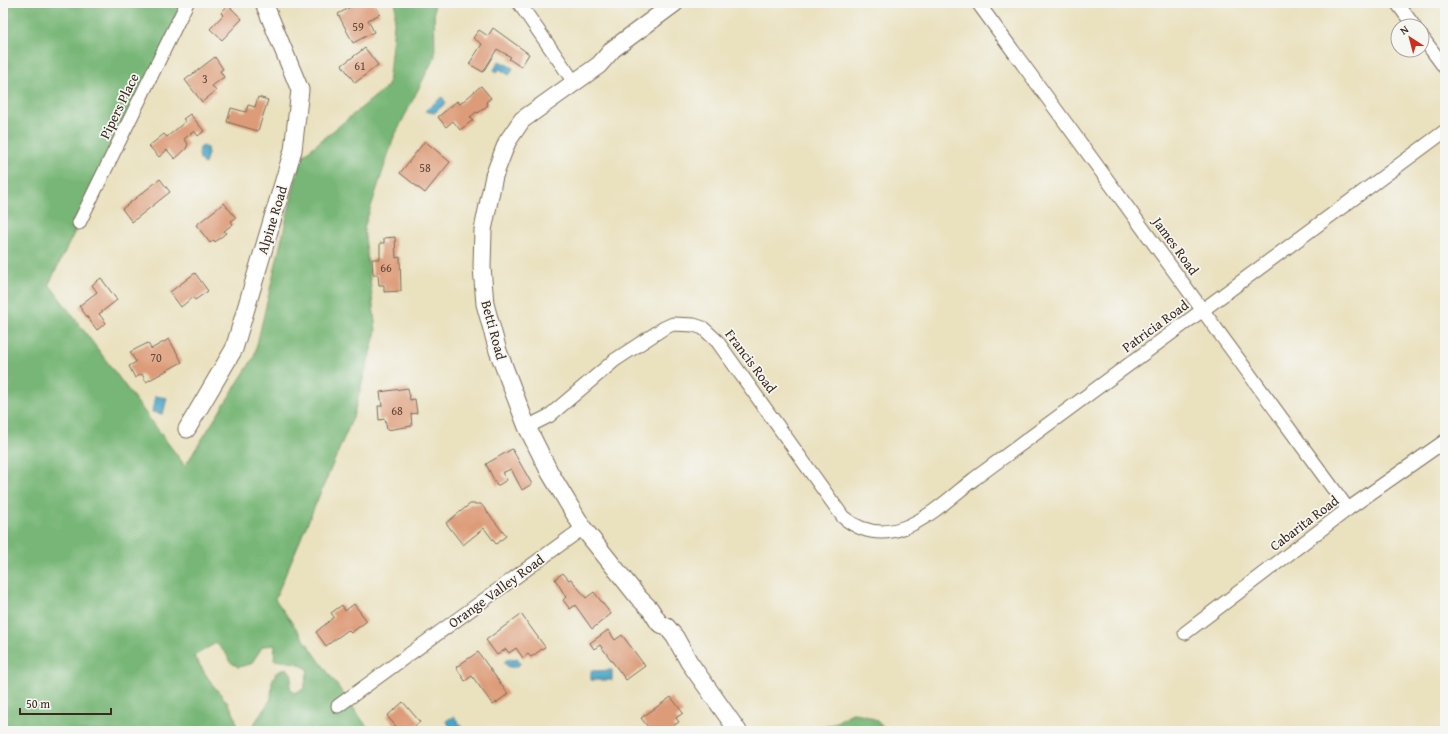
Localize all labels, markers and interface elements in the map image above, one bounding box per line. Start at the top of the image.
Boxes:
house number: 59 [352,18,364,35]
north arrow [1390,18,1430,58]
text: N [1396,21,1412,39]
house number: 61 [354,57,366,74]
street label: Pipers Place [94,69,144,142]
house number: 3 [202,70,208,87]
house number: 58 [419,159,431,176]
street label: Alpine Road [252,183,292,257]
street label: James Road [1147,211,1204,279]
house number: 66 [380,259,392,276]
street label: Patricia Road [1118,295,1193,357]
street label: Betti Road [476,298,512,362]
street label: Francis Road [720,325,782,397]
house number: 70 [150,349,162,366]
house number: 68 [391,402,403,419]
street label: Cabarita Road [1265,490,1343,556]
street label: Orange Valley Road [444,549,548,633]
scale bar [20,690,111,716]
text: 50 m [26,695,50,712]

